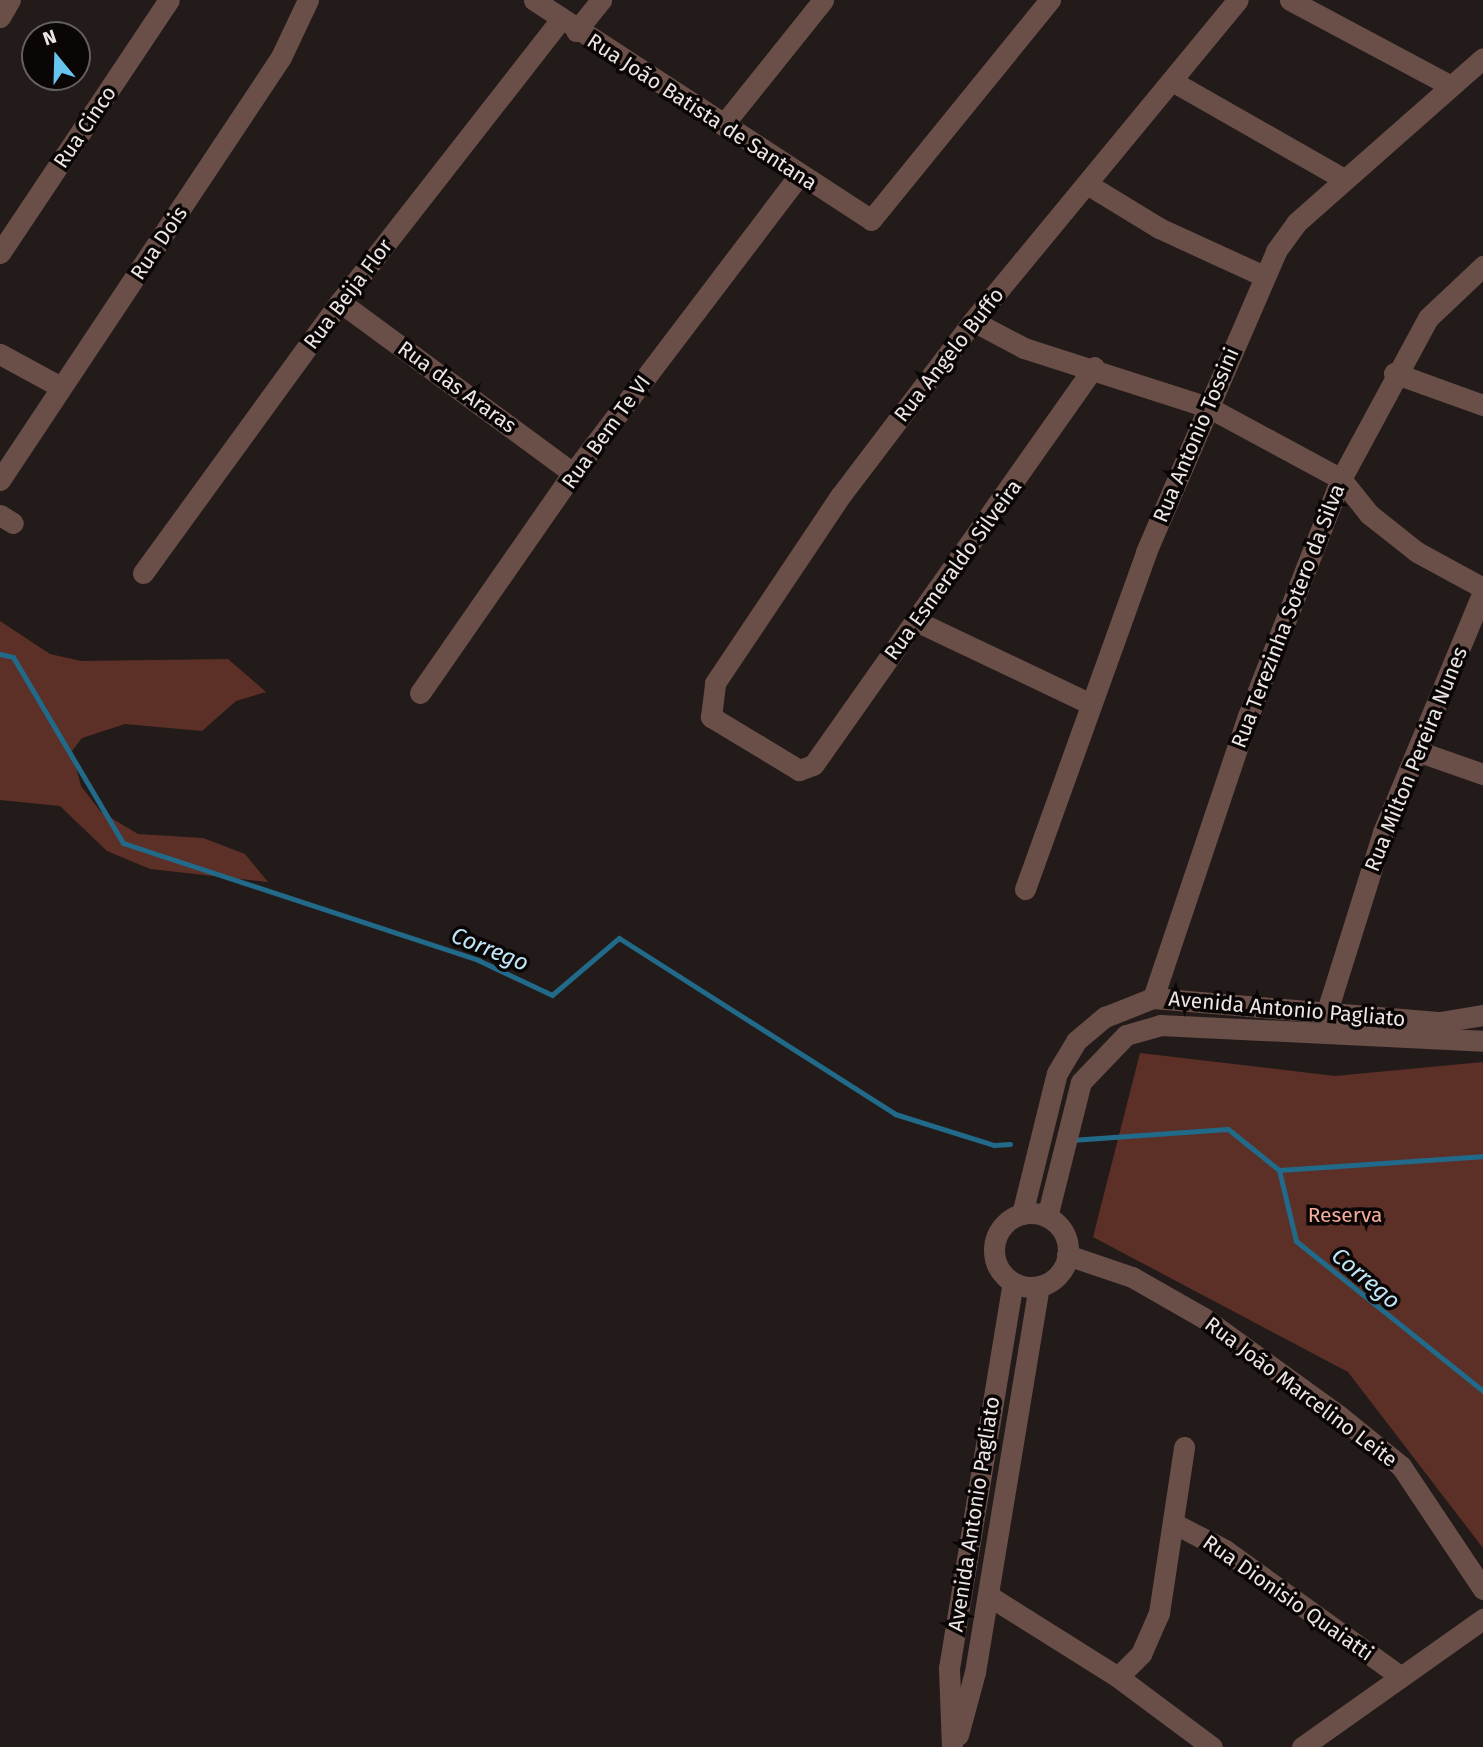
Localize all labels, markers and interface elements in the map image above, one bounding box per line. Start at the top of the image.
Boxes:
north arrow [21,21,91,91]
text: N [40,25,59,50]
street label: Rua João Batista de Santana [582,28,822,196]
street label: Rua Cinco [48,81,122,173]
street label: Rua Dois [125,201,193,285]
street label: Rua Beija Flor [298,234,398,354]
street label: Rua Angelo Buffo [889,283,1009,427]
street label: Rua das Araras [393,336,521,438]
street label: Rua Antonio Tossini [1148,344,1244,526]
street label: Rua Bem Te VI [556,370,656,494]
street label: Rua Esmeraldo Silveira [879,475,1027,665]
street label: Rua Terezinha Sotero da Silva [1226,481,1350,751]
street label: Rua Milton Pereira Nunes [1359,643,1473,875]
water label: Corrego [447,921,533,977]
street label: Avenida Antonio Pagliato [1168,986,1406,1032]
park label: Reserva [1308,1202,1382,1228]
water label: Corrego [1326,1241,1406,1315]
street label: Rua João Marcelino Leite [1200,1311,1402,1473]
street label: Avenida Antonio Pagliato [943,1395,1005,1633]
street label: Rua Dionisio Quaiatti [1198,1530,1378,1666]

